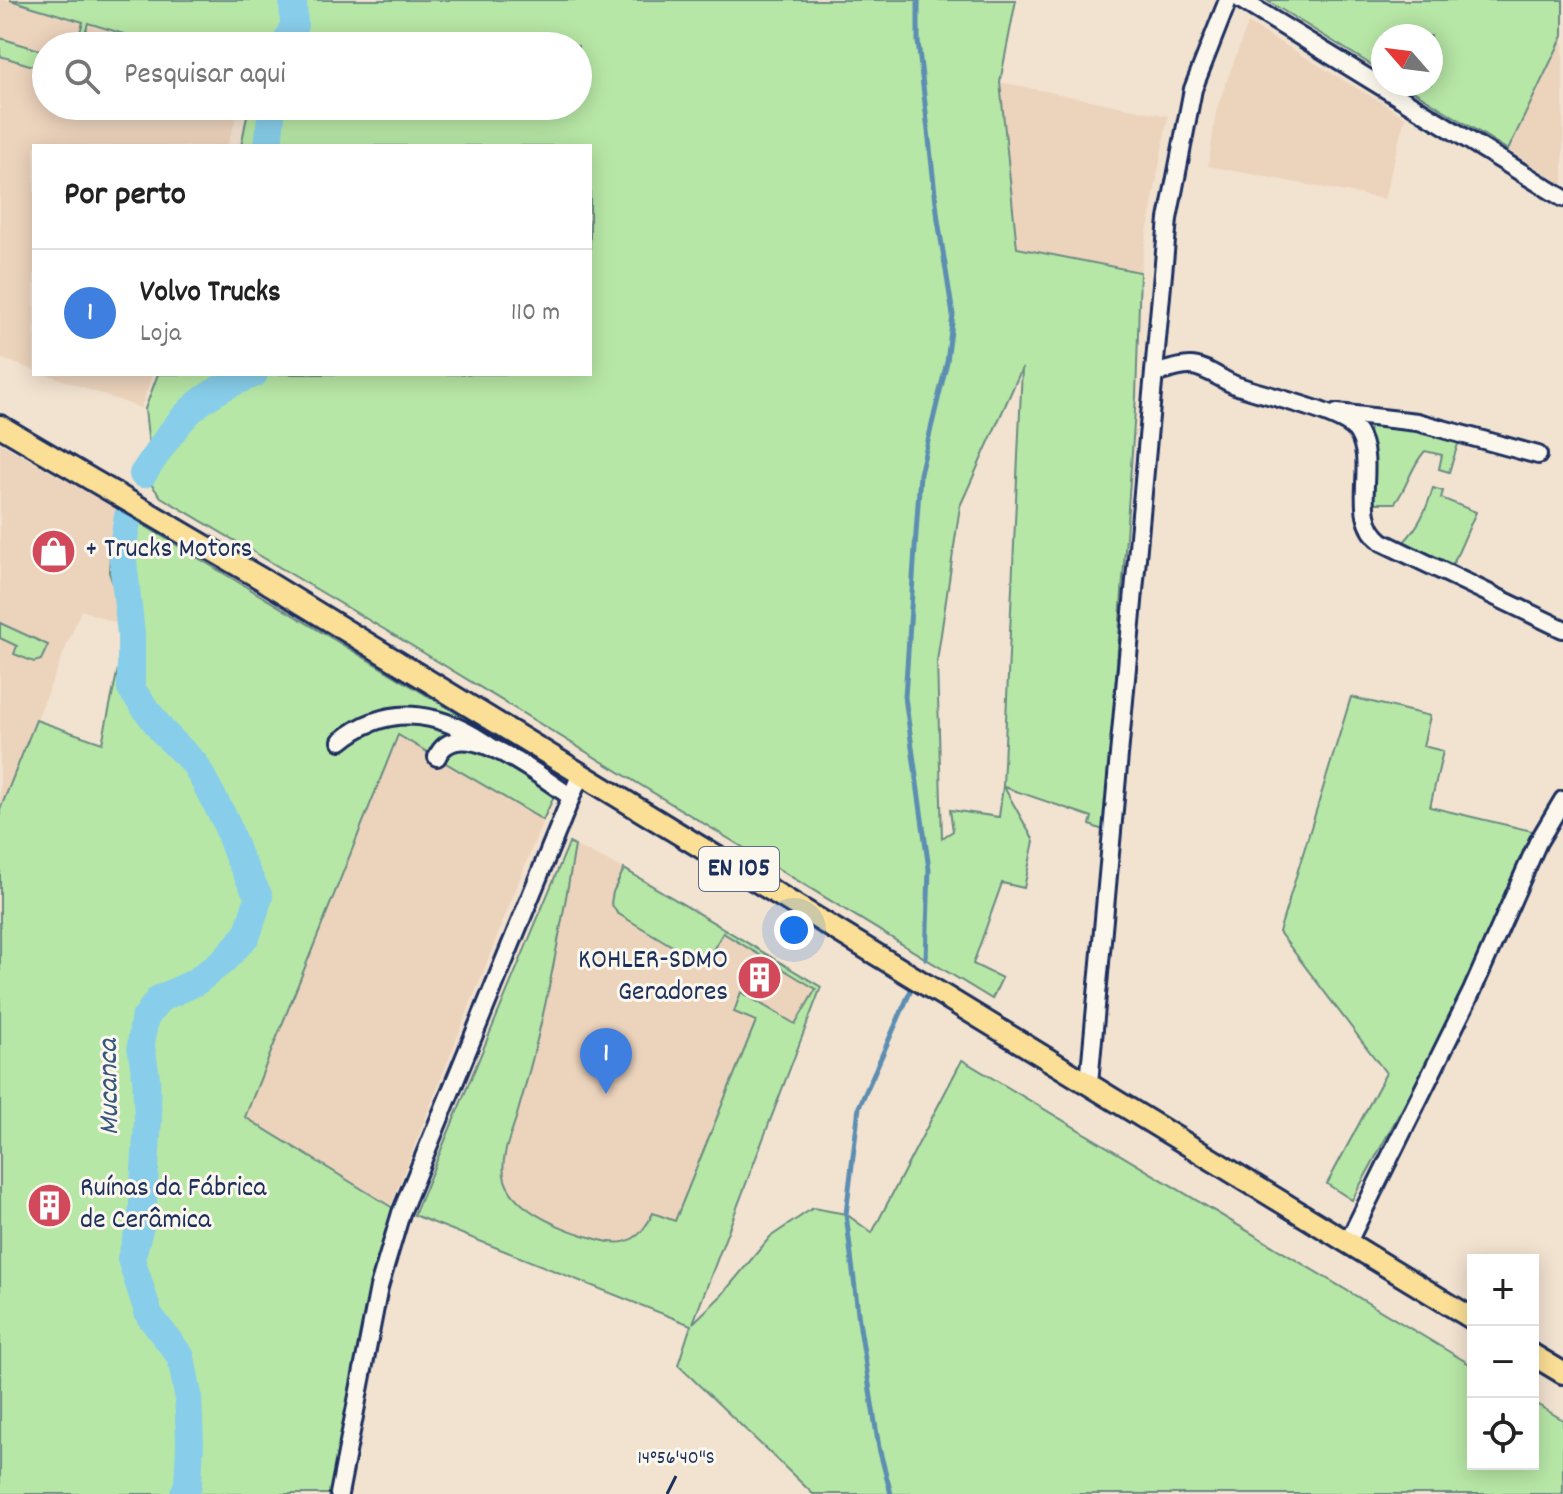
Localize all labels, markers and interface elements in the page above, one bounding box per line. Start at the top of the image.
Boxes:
north arrow [1371,24,1443,96]
search box [32,32,592,120]
icon: search [60,54,104,98]
text: Pesquisar aqui [124,55,286,98]
text: Por perto [64,172,186,221]
text: Volvo Trucks [140,273,281,316]
text: 1 [87,295,93,332]
text: 110 m [511,295,560,332]
text: Loja [140,316,181,353]
shop icon: + Trucks Motors [30,527,78,575]
place label: + Trucks Motors [85,531,252,571]
road number: EN 105 [699,847,779,891]
your location [774,910,814,950]
place label: KOHLER-SDMO Geradores [578,942,728,1014]
building icon: KOHLER-SDMO Geradores [735,954,783,1002]
pin: 1 [580,1028,632,1094]
water label: Mucanca [89,1036,133,1136]
place label: Ruínas da Fábrica de Cerâmica [80,1170,267,1242]
building icon: Ruínas da Fábrica de Cerâmica [25,1182,73,1230]
map controls [1467,1254,1539,1470]
button: + [1467,1254,1539,1326]
button: − [1467,1326,1539,1398]
button: locate [1467,1398,1539,1470]
text: 14°56'40"S [637,1445,715,1473]

